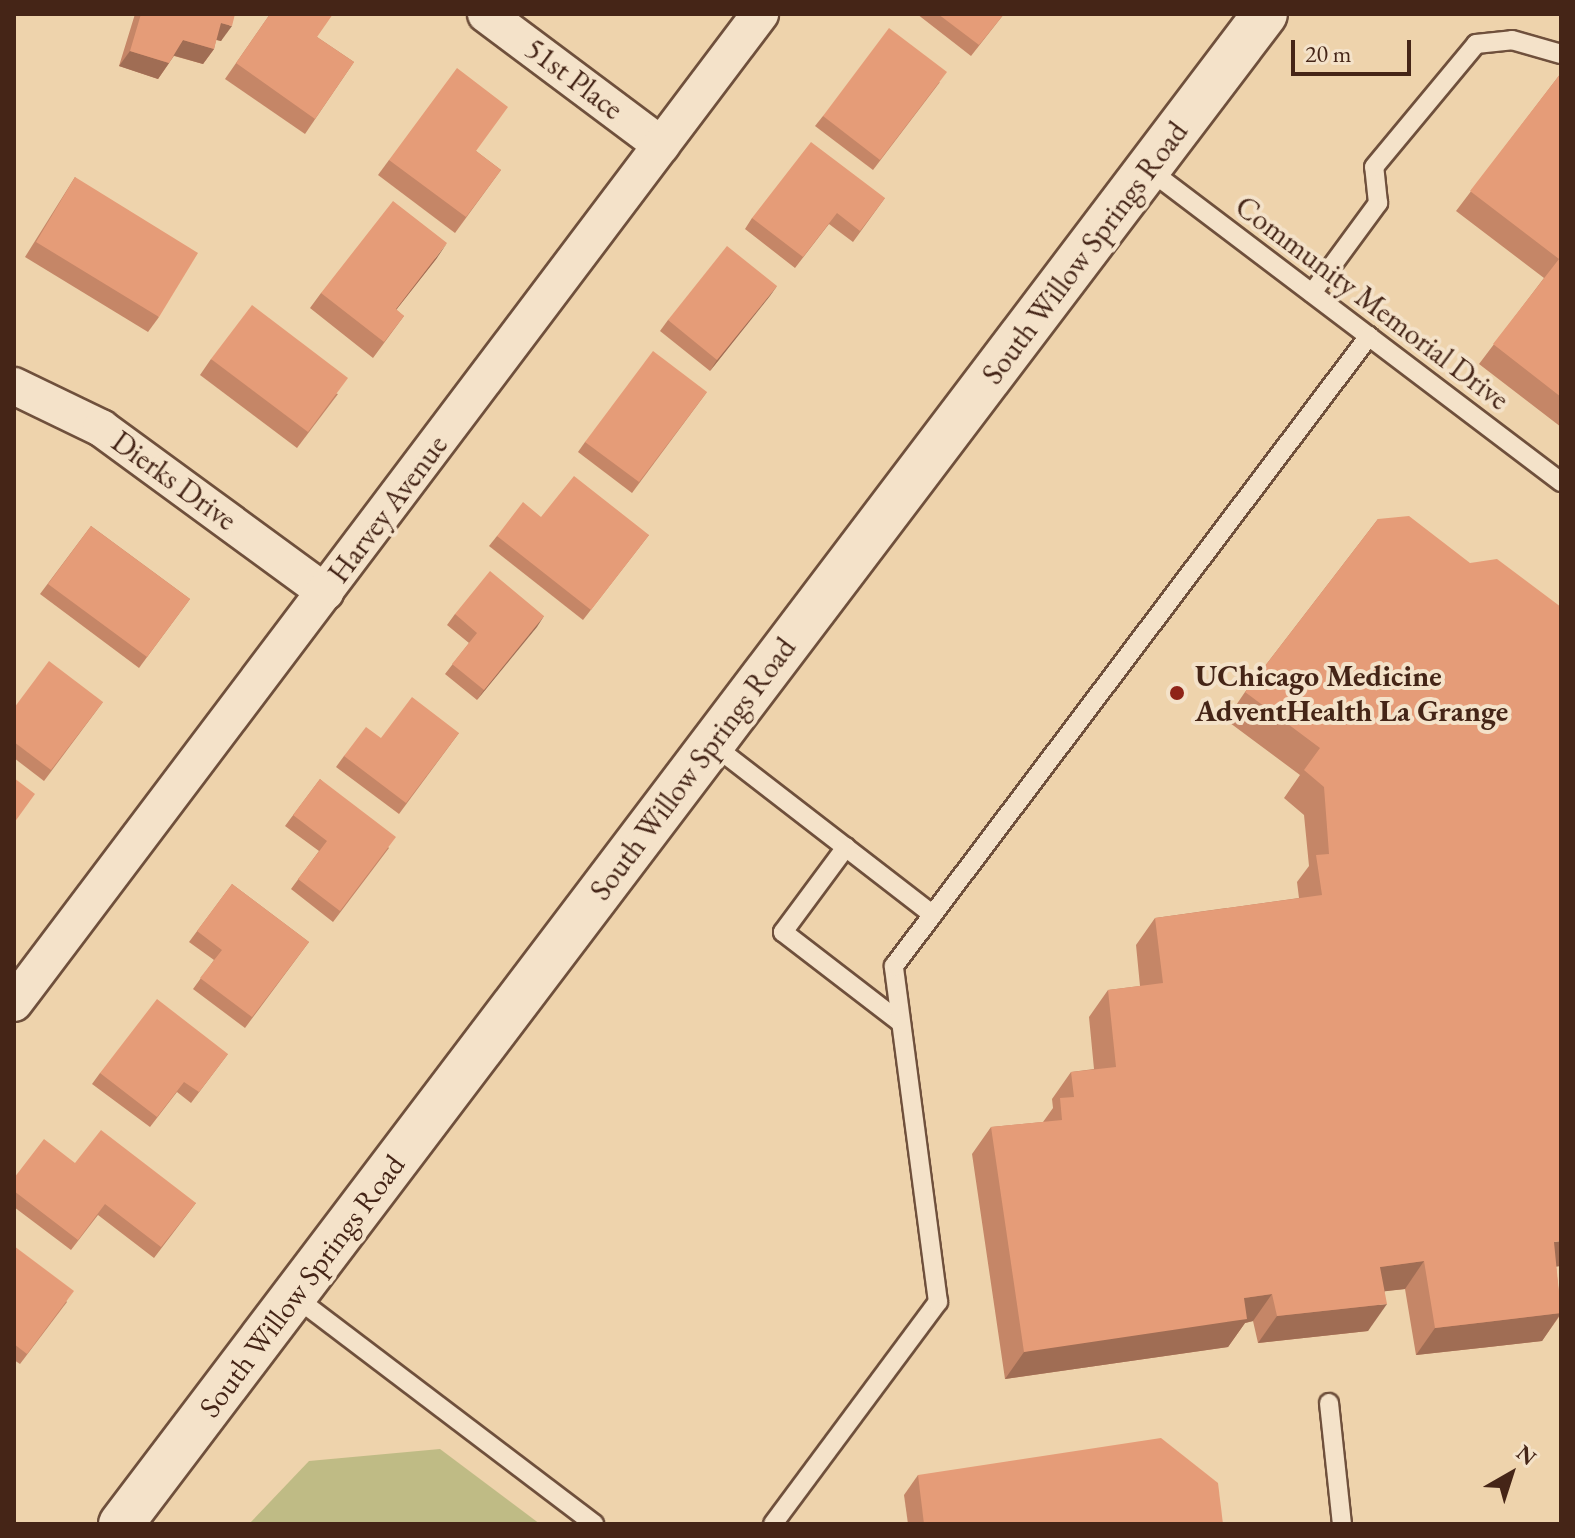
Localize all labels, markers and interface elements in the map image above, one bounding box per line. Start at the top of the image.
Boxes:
scale bar [1295,24,1415,74]
street label: 51st Place [518,31,630,127]
text: 20 m [1305,38,1352,69]
street label: South Willow Springs Road [975,115,1195,391]
street label: Community Memorial Drive [1228,188,1516,418]
street label: Dierks Drive [105,424,243,538]
street label: Harvey Avenue [321,428,455,590]
street label: South Willow Springs Road [583,631,803,907]
place label: UChicago Medicine AdventHealth La Grange [1195,658,1508,728]
marker: UChicago Medicine AdventHealth La Grange [1166,682,1188,704]
street label: South Willow Springs Road [192,1148,412,1424]
north arrow [1471,1434,1551,1514]
text: N [1510,1438,1542,1472]

